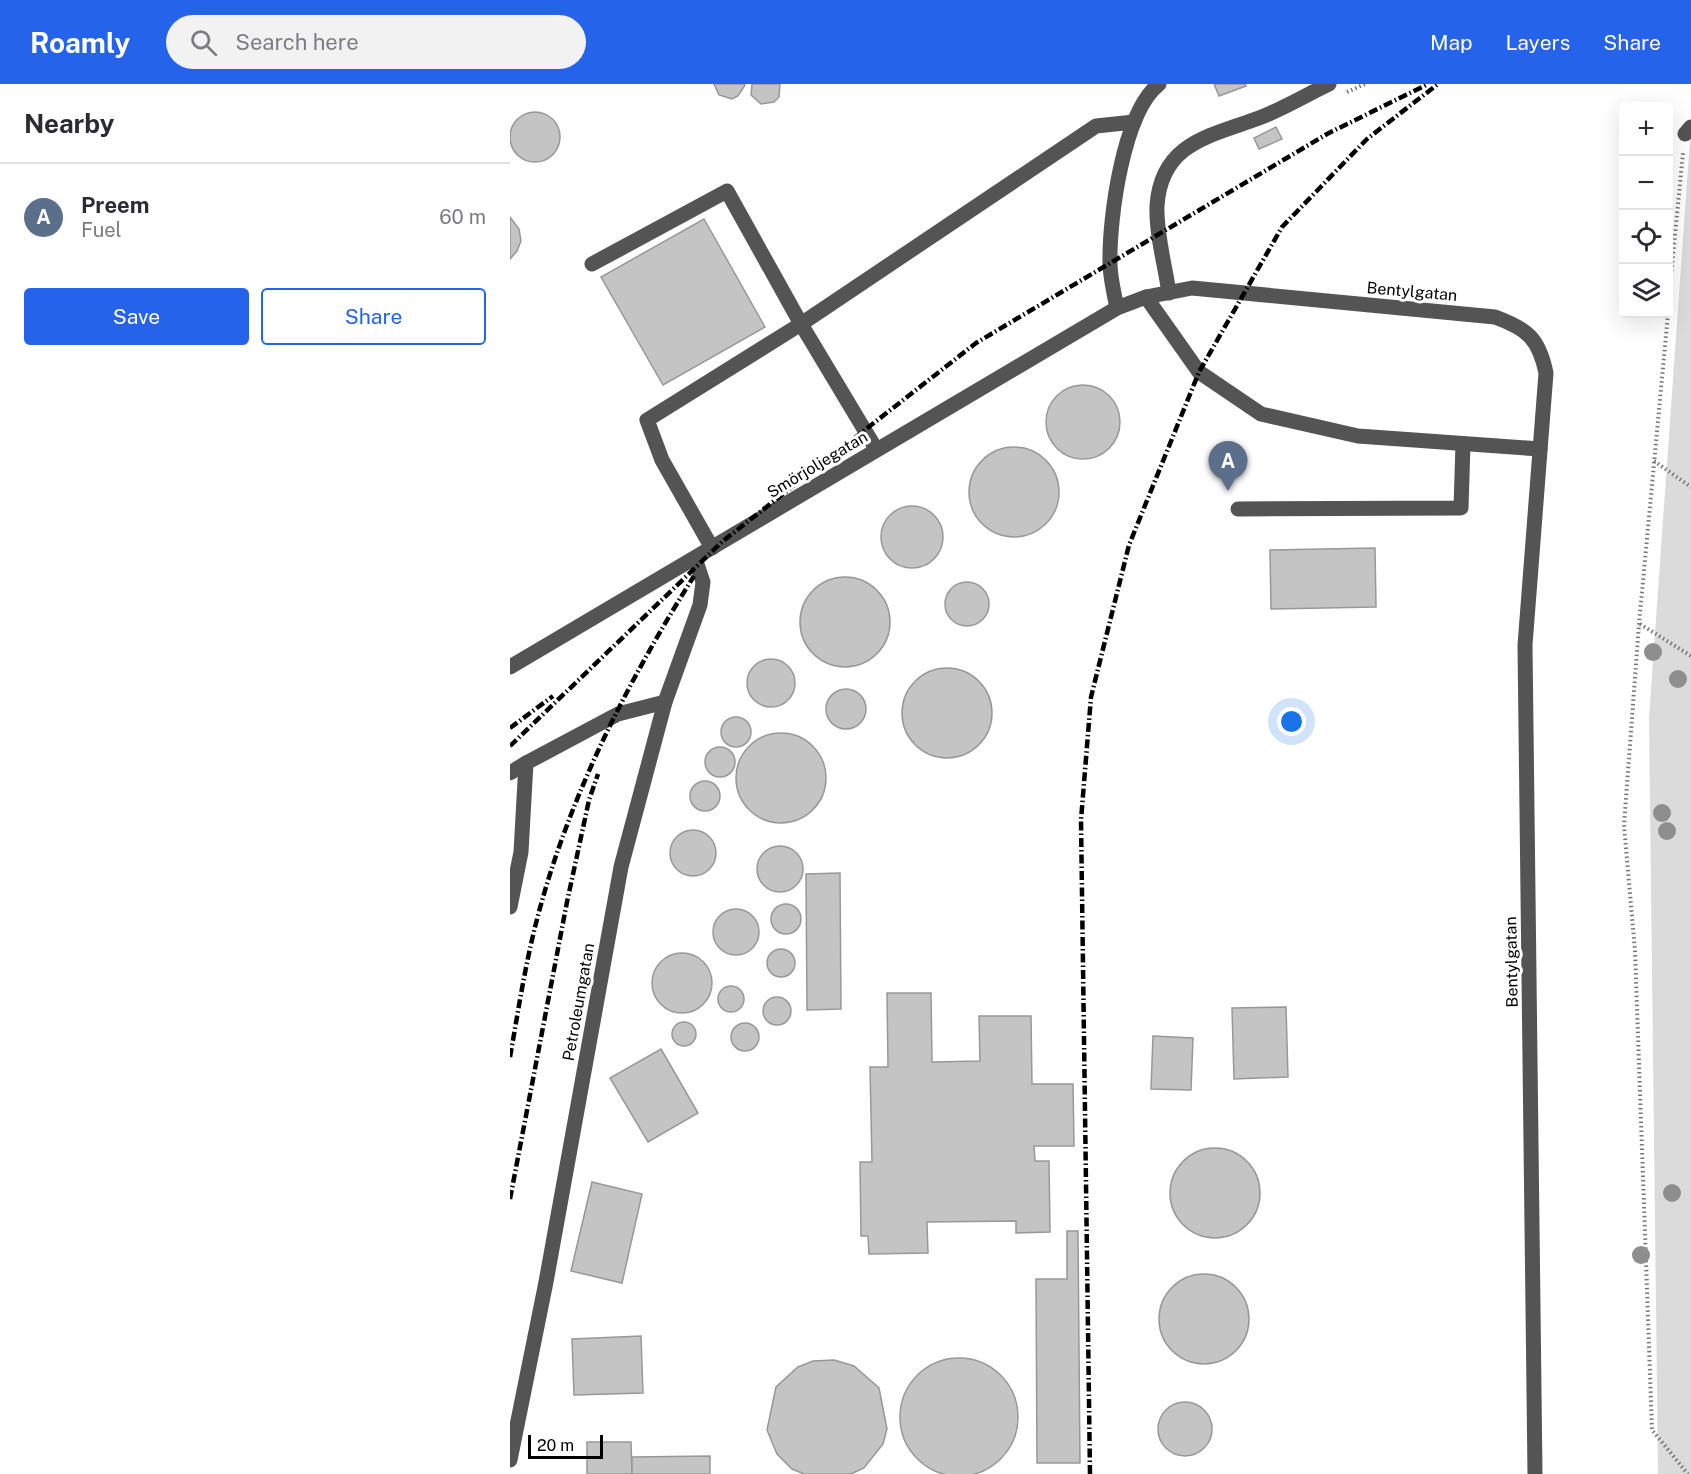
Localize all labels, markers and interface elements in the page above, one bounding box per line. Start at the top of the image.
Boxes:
search box [166,15,586,69]
text: Roamly [30,26,130,59]
icon: search [187,26,220,59]
text: Search here [235,29,359,55]
text: Map [1430,30,1473,55]
text: Layers [1506,30,1570,55]
text: Share [1603,30,1661,55]
map controls [1619,102,1673,318]
button: + [1619,102,1673,156]
text: Nearby [24,108,114,139]
button: − [1619,156,1673,210]
text: Preem [81,192,149,218]
text: A [36,205,51,229]
text: 60 m [439,205,486,229]
button: locate [1619,210,1673,264]
text: Fuel [81,218,122,242]
button: layers [1619,264,1673,318]
street label: Bentylgatan [1366,278,1458,305]
button: Save [24,288,249,345]
button: Share [261,288,486,345]
street label: Smörjoljegatan [764,427,871,502]
pin: A [1208,442,1248,491]
your location [1277,707,1306,736]
street label: Bentylgatan [1501,916,1522,1008]
street label: Petroleumgatan [559,942,598,1062]
scale bar [528,1432,603,1460]
text: 20 m [537,1436,574,1455]

